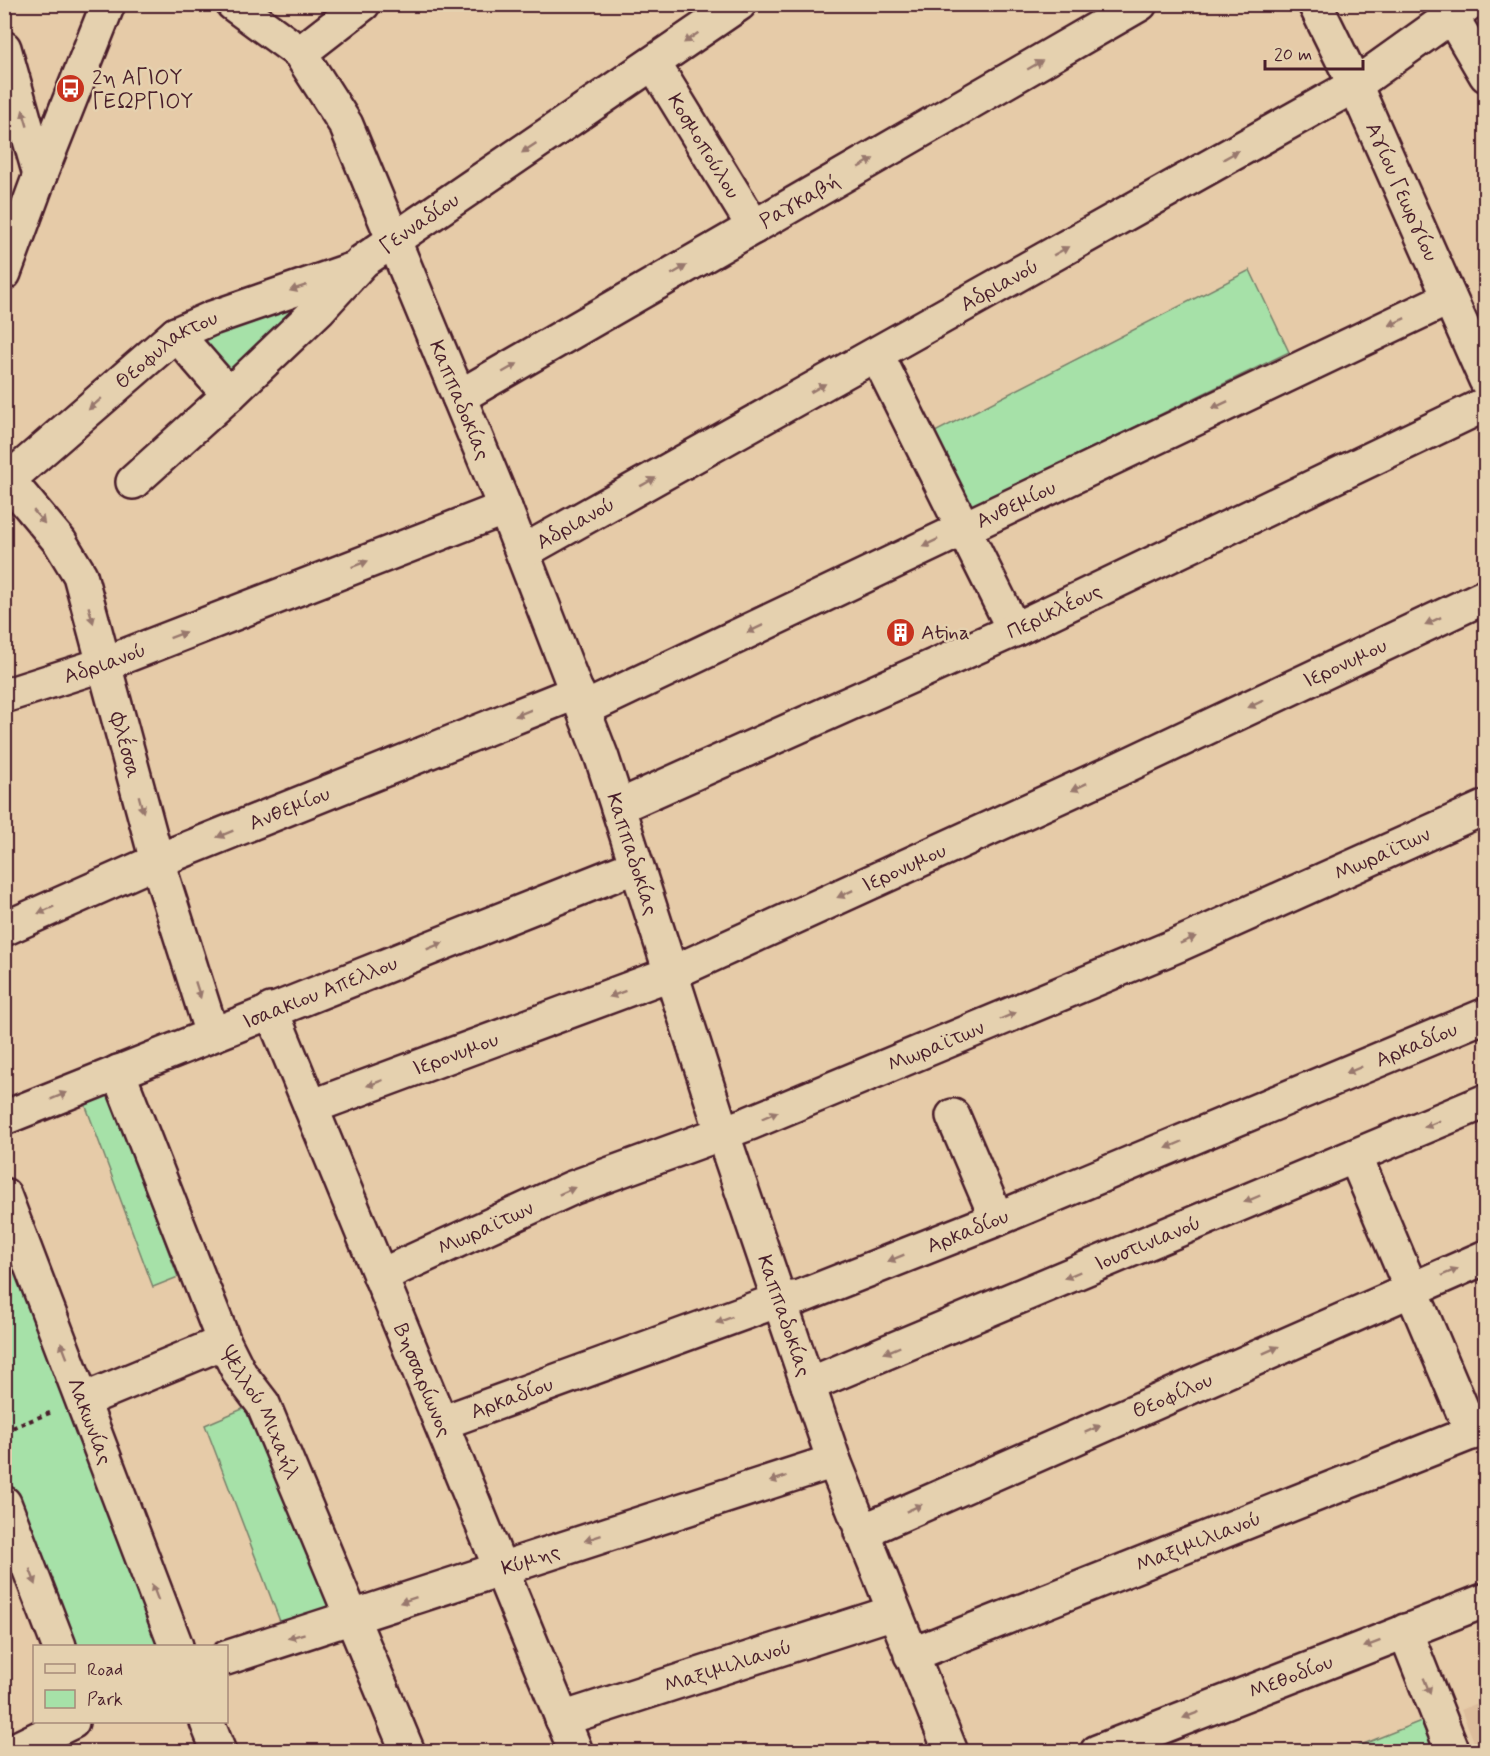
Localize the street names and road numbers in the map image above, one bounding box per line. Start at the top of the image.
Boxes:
street label: Κοσμοπούλου [660,88,746,204]
street label: Αγίου Γεωργίου [1358,118,1445,266]
street label: Ραγκαβή [755,167,845,236]
street label: Γενναδίου [374,186,465,261]
street label: Αδριανού [955,252,1044,319]
street label: Θεοφυλακτου [109,304,222,396]
street label: Καππαδοκίας [422,336,496,464]
street label: Ανθεμίου [972,474,1061,536]
street label: Αδριανού [532,490,620,557]
street label: Περικλέους [1002,577,1106,646]
street label: Ιερονυμου [1299,632,1392,695]
street label: Αδριανού [60,636,150,691]
street label: Φλέσσα [102,708,147,782]
street label: Ανθεμίου [245,780,334,838]
street label: Καππαδοκίας [599,789,665,919]
street label: Μωραϊτων [1330,821,1435,888]
street label: Ιερονυμου [858,837,951,899]
street label: Ισαακιου Απελλου [239,950,402,1036]
street label: Μωραϊτων [884,1014,989,1079]
street label: Αρκαδίου [1371,1016,1462,1075]
street label: Ιερονυμου [409,1026,503,1083]
street label: Μωραϊτων [434,1195,538,1263]
street label: Αρκαδίου [923,1203,1013,1261]
street label: Ιουστινιανού [1090,1209,1205,1278]
street label: Καππαδοκίας [750,1251,817,1381]
street label: Βησσαρίωνος [386,1319,458,1441]
street label: Ψελλού Μιχαήλ [213,1341,306,1484]
street label: Θεοφίλου [1128,1366,1217,1426]
street label: Αρκαδίου [467,1370,557,1426]
street label: Λακωνίας [60,1374,119,1469]
street label: Μαξιμιλιανού [1132,1505,1265,1579]
street label: Κύμης [498,1538,564,1583]
street label: Μαξιμιλιανού [661,1633,795,1700]
street label: Μεθοδίου [1245,1648,1337,1706]

